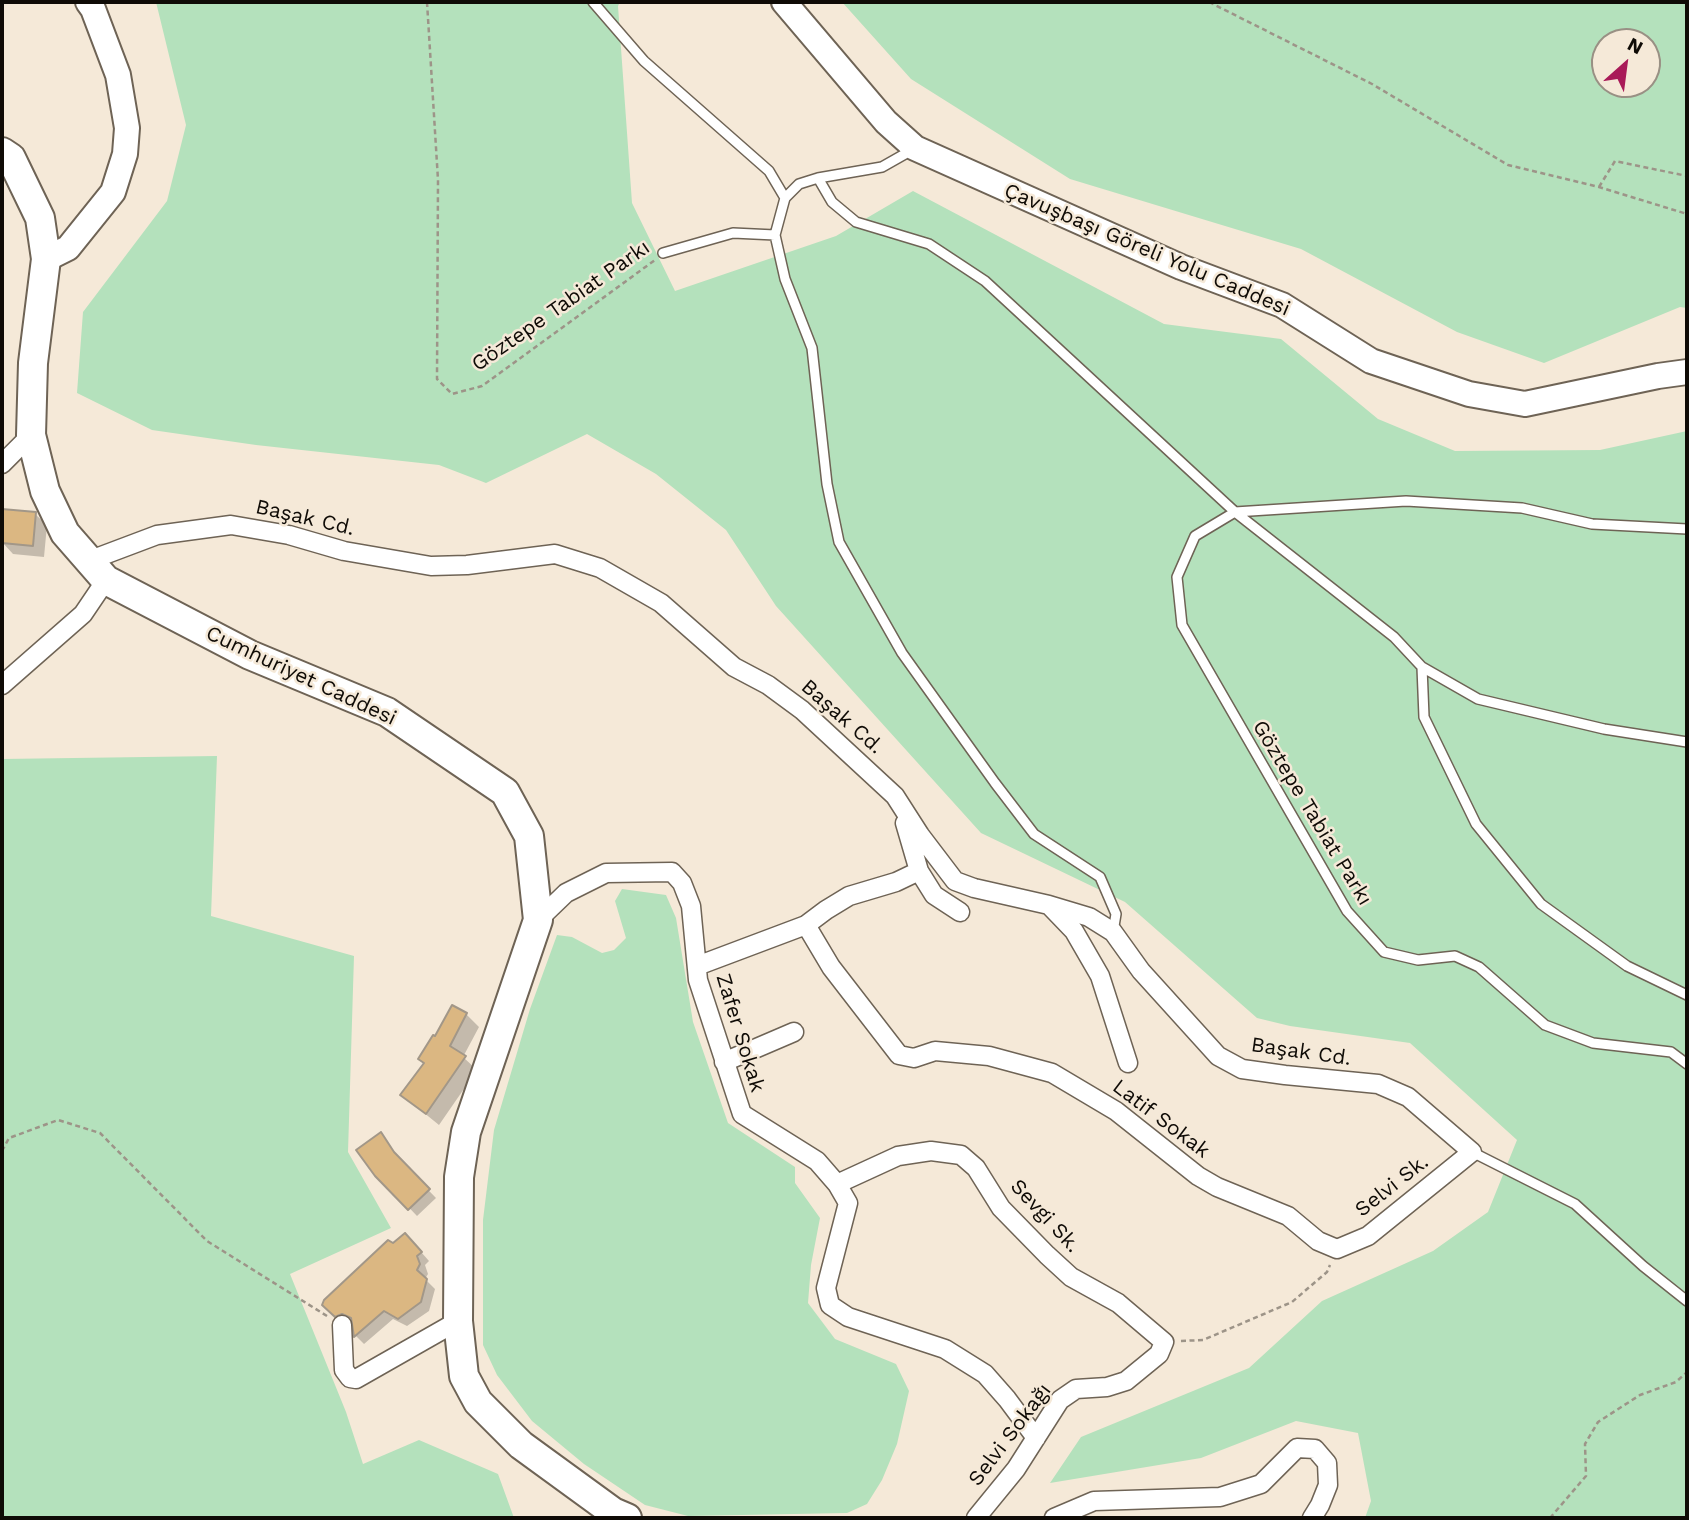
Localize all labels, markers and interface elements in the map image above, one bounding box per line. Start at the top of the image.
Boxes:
north arrow [1591,28,1661,98]
text: N [1624,32,1647,59]
street label: Çavuşbaşı Göreli Yolu Caddesi [1000,178,1294,322]
street label: Göztepe Tabiat Parkı [467,235,655,377]
street label: Başak Cd. [253,494,357,542]
street label: Cumhuriyet Caddesi [202,621,400,731]
street label: Başak Cd. [796,674,888,760]
street label: Göztepe Tabiat Parkı [1247,716,1377,910]
street label: Zafer Sokak [710,971,770,1095]
street label: Başak Cd. [1249,1033,1353,1071]
street label: Latif Sokak [1107,1074,1215,1164]
street label: Selvi Sk. [1350,1150,1434,1222]
street label: Sevgi Sk. [1005,1174,1085,1258]
street label: Selvi Sokağı [963,1379,1057,1491]

